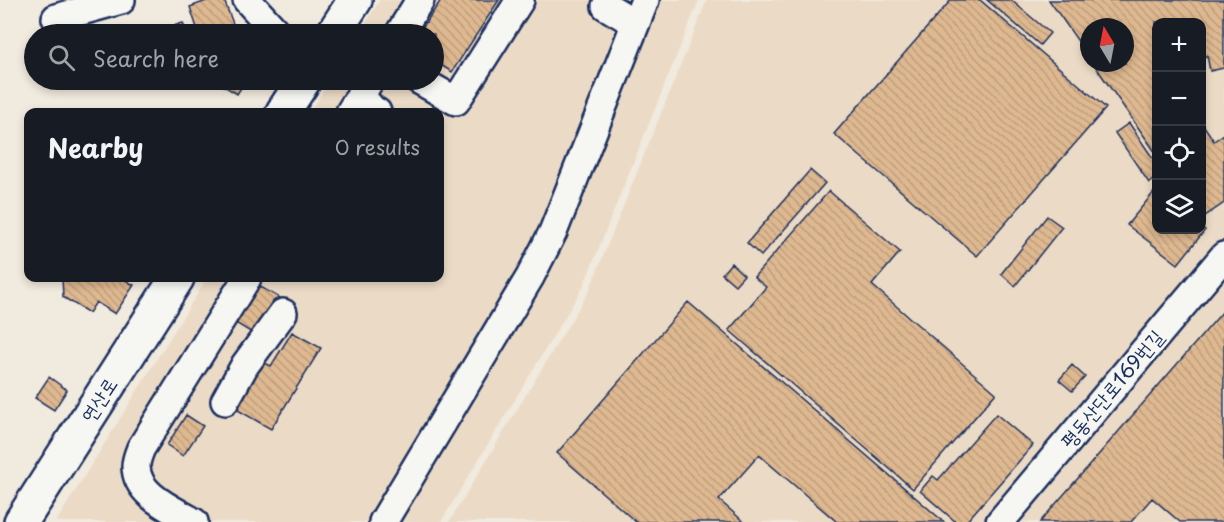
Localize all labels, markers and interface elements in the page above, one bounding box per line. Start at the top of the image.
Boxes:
north arrow [1080,18,1134,72]
map controls [1152,18,1206,234]
button: + [1152,18,1206,72]
search box [24,24,444,90]
icon: search [45,41,78,74]
text: Search here [93,41,219,74]
button: − [1152,72,1206,126]
button: locate [1152,126,1206,180]
text: Nearby [48,128,143,167]
text: 0 results [335,132,420,162]
button: layers [1152,180,1206,234]
street label: 평동산단로169번길 [1053,323,1170,454]
street label: 연산로 [72,371,124,428]

